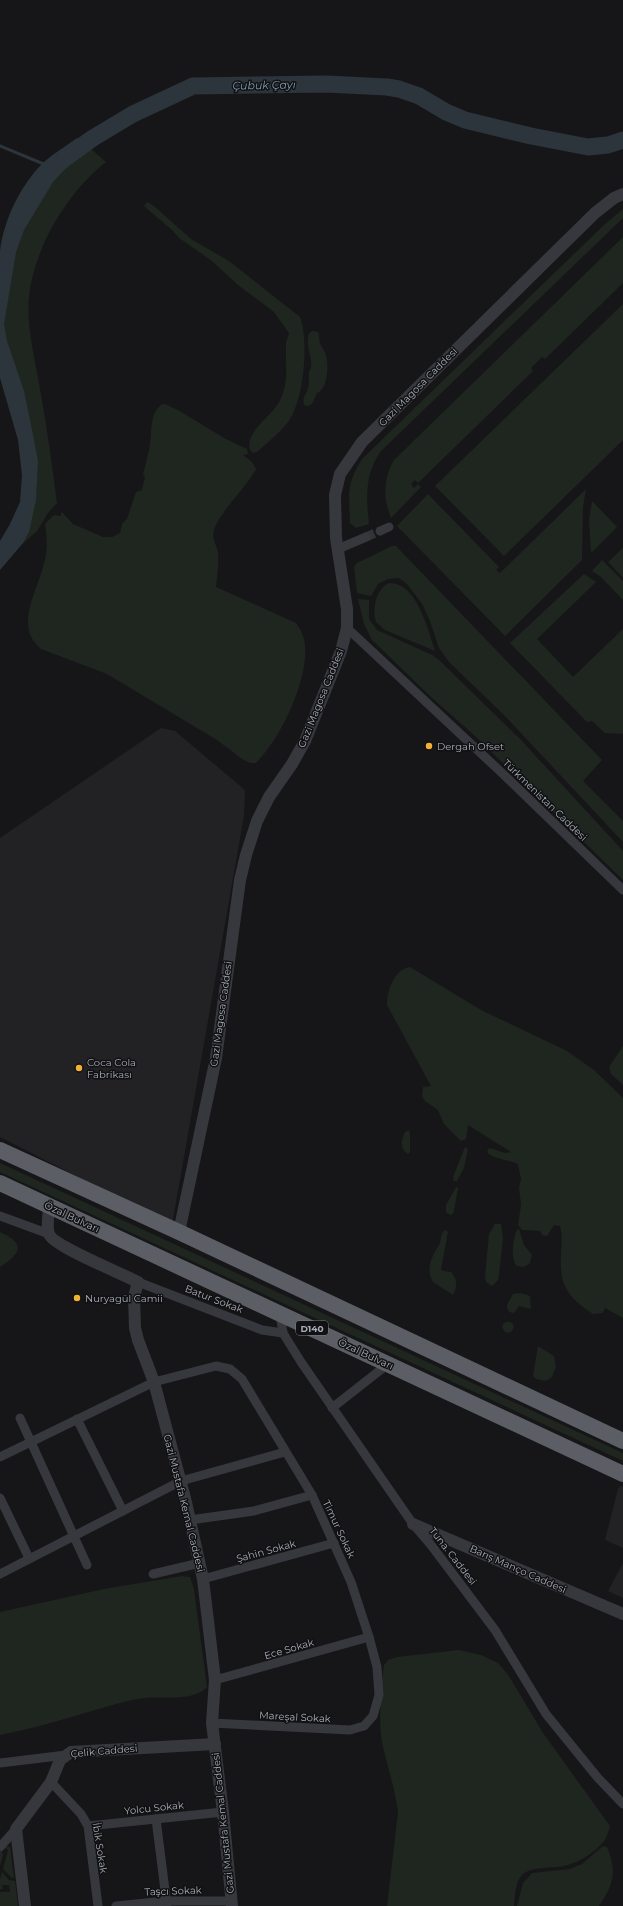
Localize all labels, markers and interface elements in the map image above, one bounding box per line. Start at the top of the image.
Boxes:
water label: Çubuk Çayı [232,77,296,93]
street label: Gazi Magosa Caddesi [376,345,460,429]
street label: Gazi Magosa Caddesi [295,646,347,750]
place label: Dergah Ofset [437,740,504,753]
marker: Dergah Ofset [424,741,434,751]
street label: Türkmenistan Caddesi [500,756,590,844]
street label: Gazi Magosa Caddesi [207,961,235,1067]
place label: Coca Cola Fabrikası [87,1056,136,1081]
marker: Coca Cola Fabrikası [74,1063,84,1073]
street label: Özal Bulvarı [42,1199,102,1235]
street label: Batur Sokak [183,1282,245,1316]
place label: Nuryagül Camii [85,1292,163,1305]
marker: Nuryagül Camii [72,1293,82,1303]
road number: D140 [296,1321,328,1335]
street label: Özal Bulvarı [336,1336,396,1372]
street label: Gazi Mustafa Kemal Caddesi [161,1433,207,1573]
street label: Timur Sokak [320,1498,358,1560]
street label: Tuna. Caddesi [426,1524,480,1588]
street label: Şahin Sokak [235,1537,297,1565]
street label: Barış Manço Caddesi [468,1542,568,1596]
street label: Ece Sokak [263,1636,315,1662]
street label: Mareşal Sokak [259,1709,331,1725]
street label: Çelik Caddesi [70,1742,138,1760]
street label: Gazi Mustafa Kemal Caddesi [209,1752,237,1894]
street label: Yolcu Sokak [124,1798,184,1818]
street label: İbik Sokak [90,1822,110,1874]
street label: Taşcı Sokak [144,1884,202,1898]

